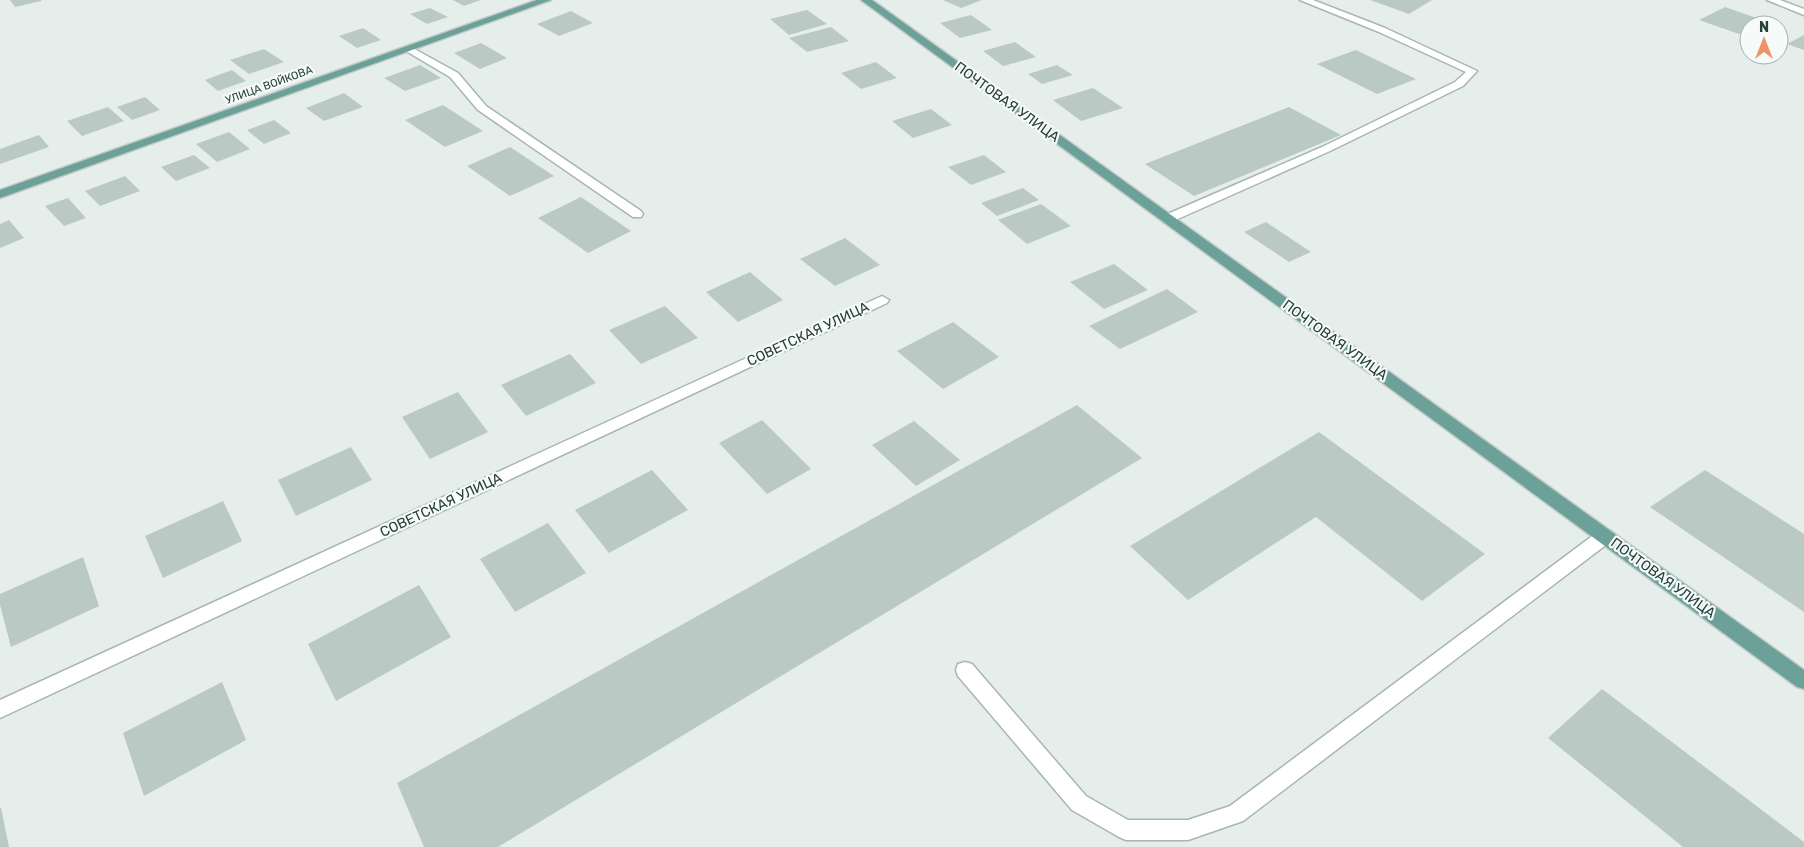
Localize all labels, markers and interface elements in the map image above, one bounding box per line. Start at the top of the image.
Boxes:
north arrow [1739,15,1789,65]
text: N [1759,19,1769,36]
street label: ПОЧТОВАЯ УЛИЦА [951,58,1063,146]
street label: УЛИЦА ВОЙКОВА [224,63,315,107]
street label: ПОЧТОВАЯ УЛИЦА [1279,296,1391,384]
street label: СОВЕТСКАЯ УЛИЦА [744,298,872,370]
street label: СОВЕТСКАЯ УЛИЦА [377,469,505,541]
street label: ПОЧТОВАЯ УЛИЦА [1607,534,1719,622]

